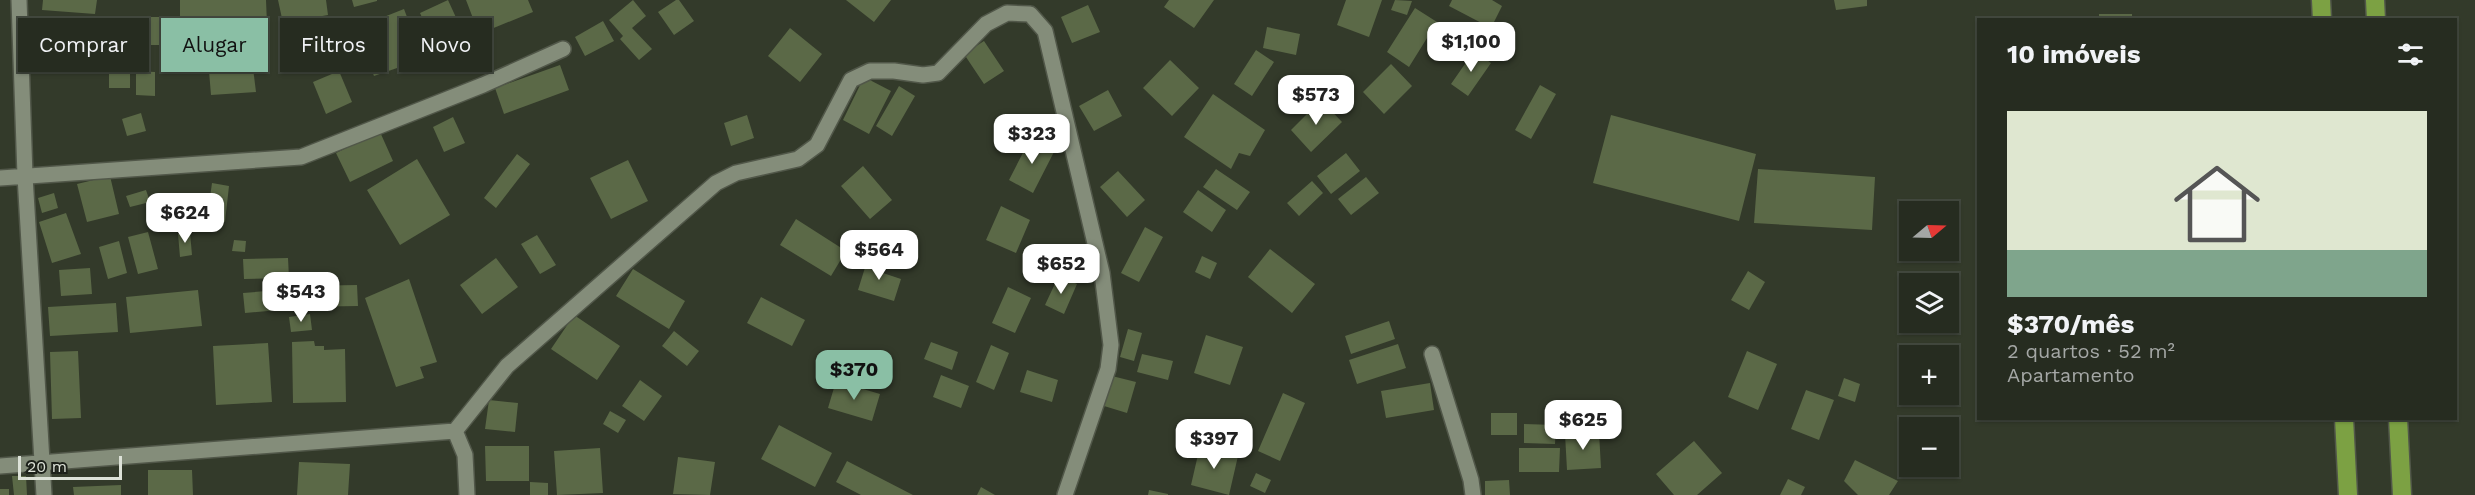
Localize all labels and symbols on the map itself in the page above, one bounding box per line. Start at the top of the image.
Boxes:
pin: $1,100 [1422,22,1520,73]
pin: $573 [1280,75,1352,126]
pin: $323 [996,114,1068,165]
pin: $624 [149,193,221,244]
north arrow [1899,201,1959,261]
pin: $564 [843,230,915,281]
pin: $652 [1025,244,1097,295]
pin: $543 [265,272,337,323]
pin: $370 [818,350,890,401]
pin: $625 [1547,400,1619,451]
pin: $397 [1178,419,1250,470]
scale bar [18,453,122,480]

